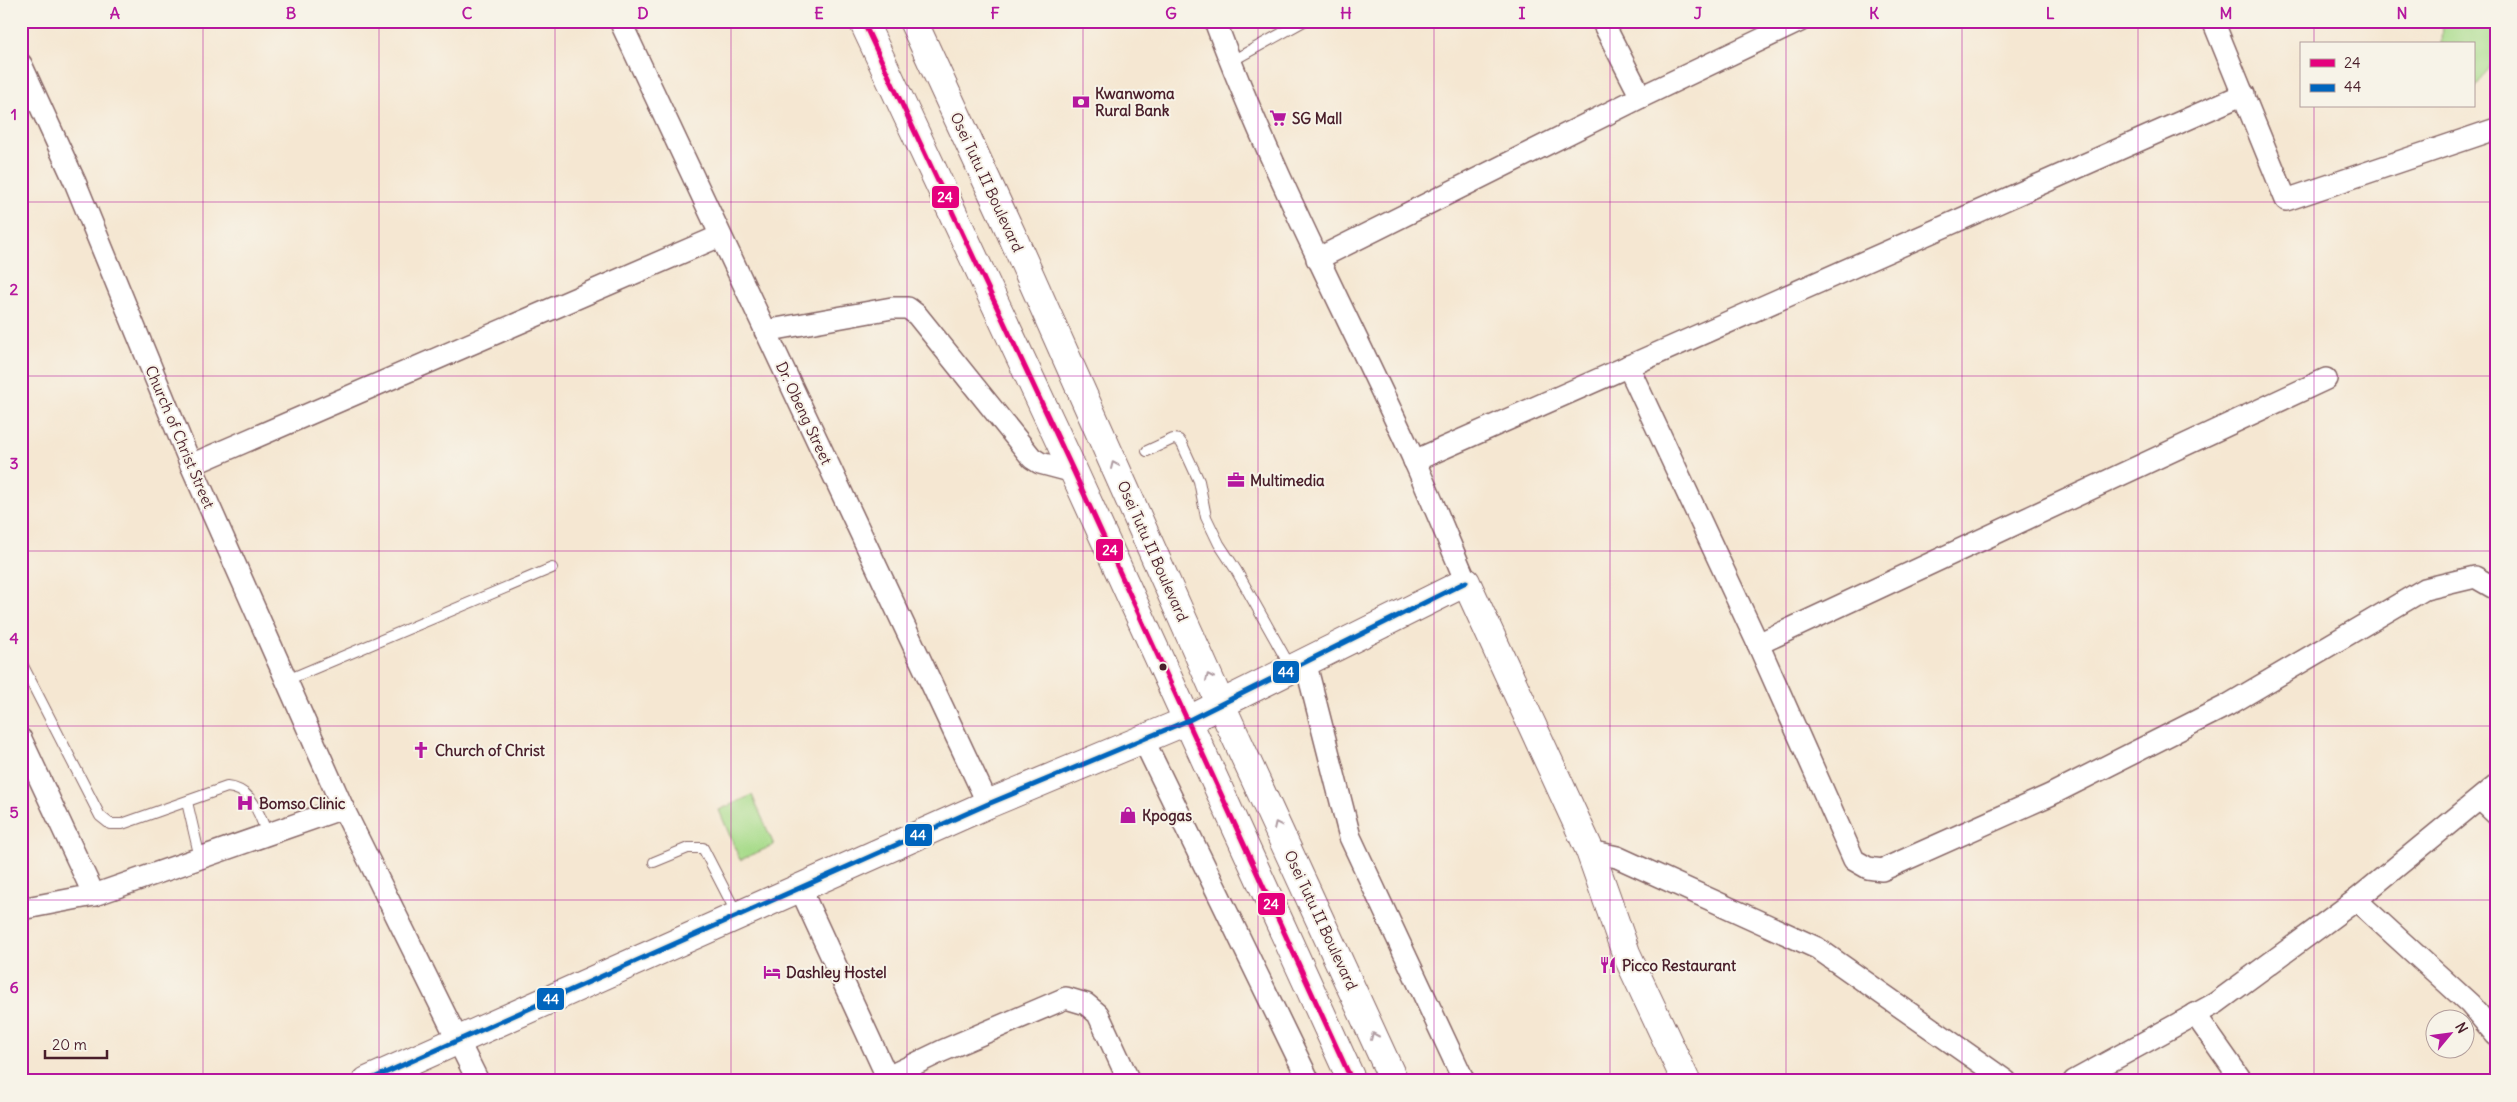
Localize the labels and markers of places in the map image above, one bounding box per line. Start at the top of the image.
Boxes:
place label: Kwanwoma Rural Bank [1095,84,1175,120]
bank icon: Kwanwoma Rural Bank [1071,92,1091,112]
supermarket icon: SG Mall [1268,108,1288,128]
place label: SG Mall [1292,109,1342,128]
office icon: Multimedia [1226,470,1246,490]
place label: Multimedia [1250,471,1325,490]
unlabelled marker [1158,662,1168,672]
church icon: Church of Christ [411,740,431,760]
place label: Church of Christ [435,741,546,760]
hospital icon: Bomso Clinic [235,793,255,813]
place label: Bomso Clinic [259,794,346,813]
shop icon: Kpogas [1118,805,1138,825]
place label: Kpogas [1142,806,1192,826]
restaurant icon: Picco Restaurant [1598,955,1618,975]
place label: Picco Restaurant [1622,956,1737,975]
hotel icon: Dashley Hostel [762,962,782,982]
place label: Dashley Hostel [786,963,887,983]

